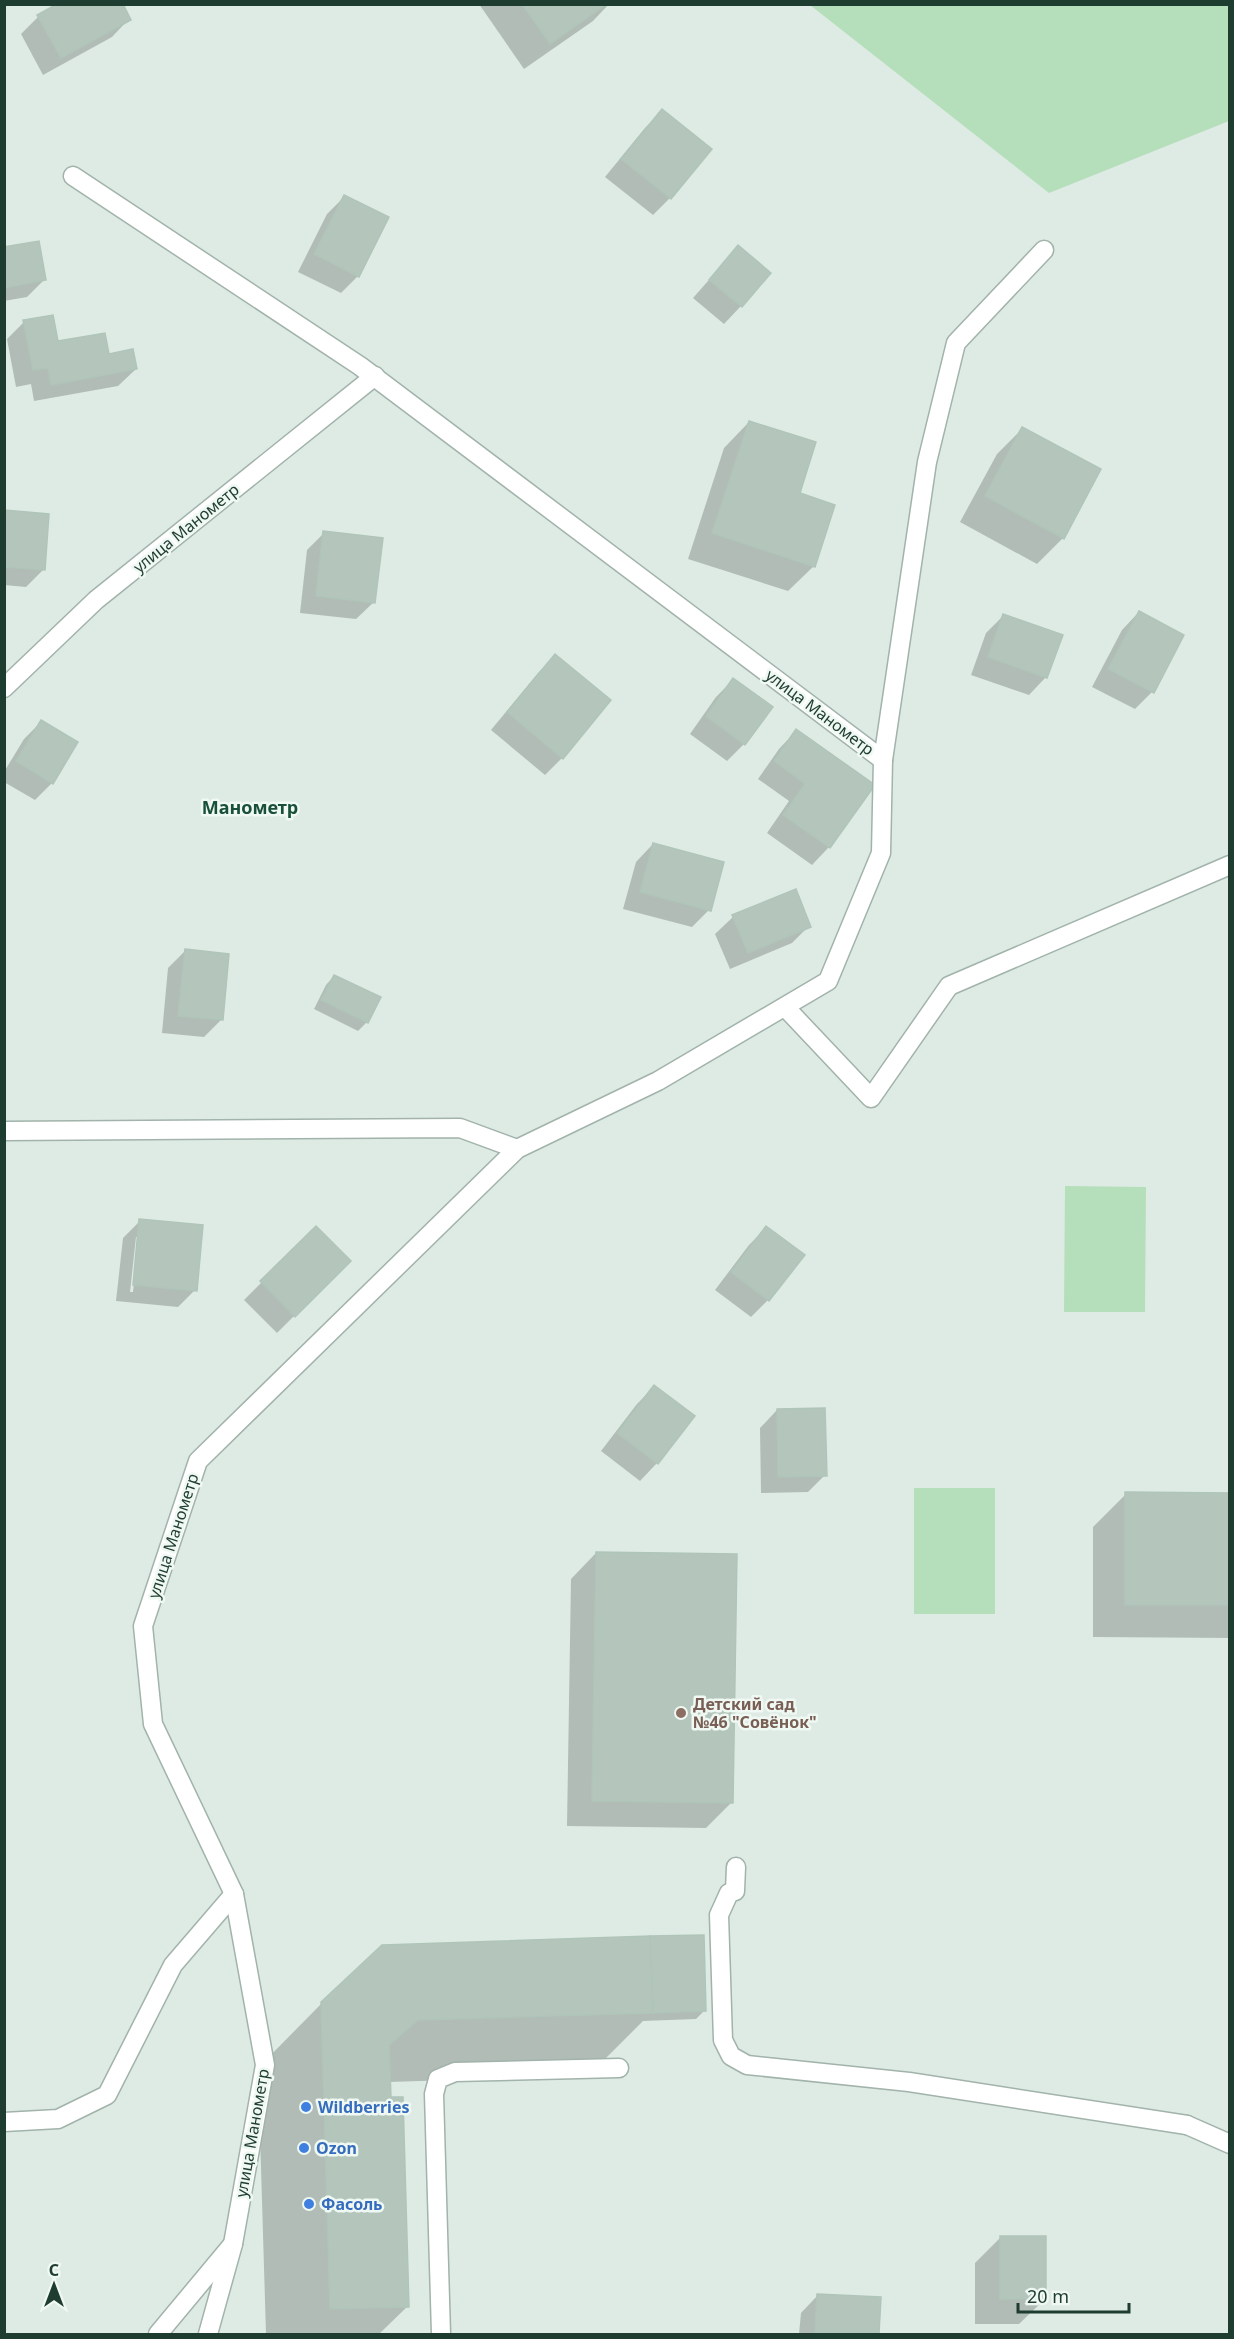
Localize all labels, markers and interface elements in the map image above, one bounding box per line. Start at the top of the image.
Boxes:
street label: улица Манометр [128,478,244,578]
street label: улица Манометр [761,664,879,760]
district label: Манометр [202,795,298,819]
street label: улица Манометр [142,1471,204,1601]
place label: Детский сад №46 "Совёнок" [693,1693,817,1733]
marker: Детский сад №46 "Совёнок" [674,1706,688,1720]
street label: улица Манометр [230,2067,274,2199]
place label: Wildberries [318,2096,409,2118]
marker: Wildberries [299,2100,313,2114]
place label: Ozon [316,2137,357,2159]
marker: Ozon [297,2141,311,2155]
place label: Фасоль [321,2193,383,2215]
marker: Фасоль [302,2197,316,2211]
north arrow [24,2255,84,2315]
text: С [49,2259,59,2281]
scale bar [1018,2276,1129,2314]
text: 20 m [1027,2284,1069,2308]

